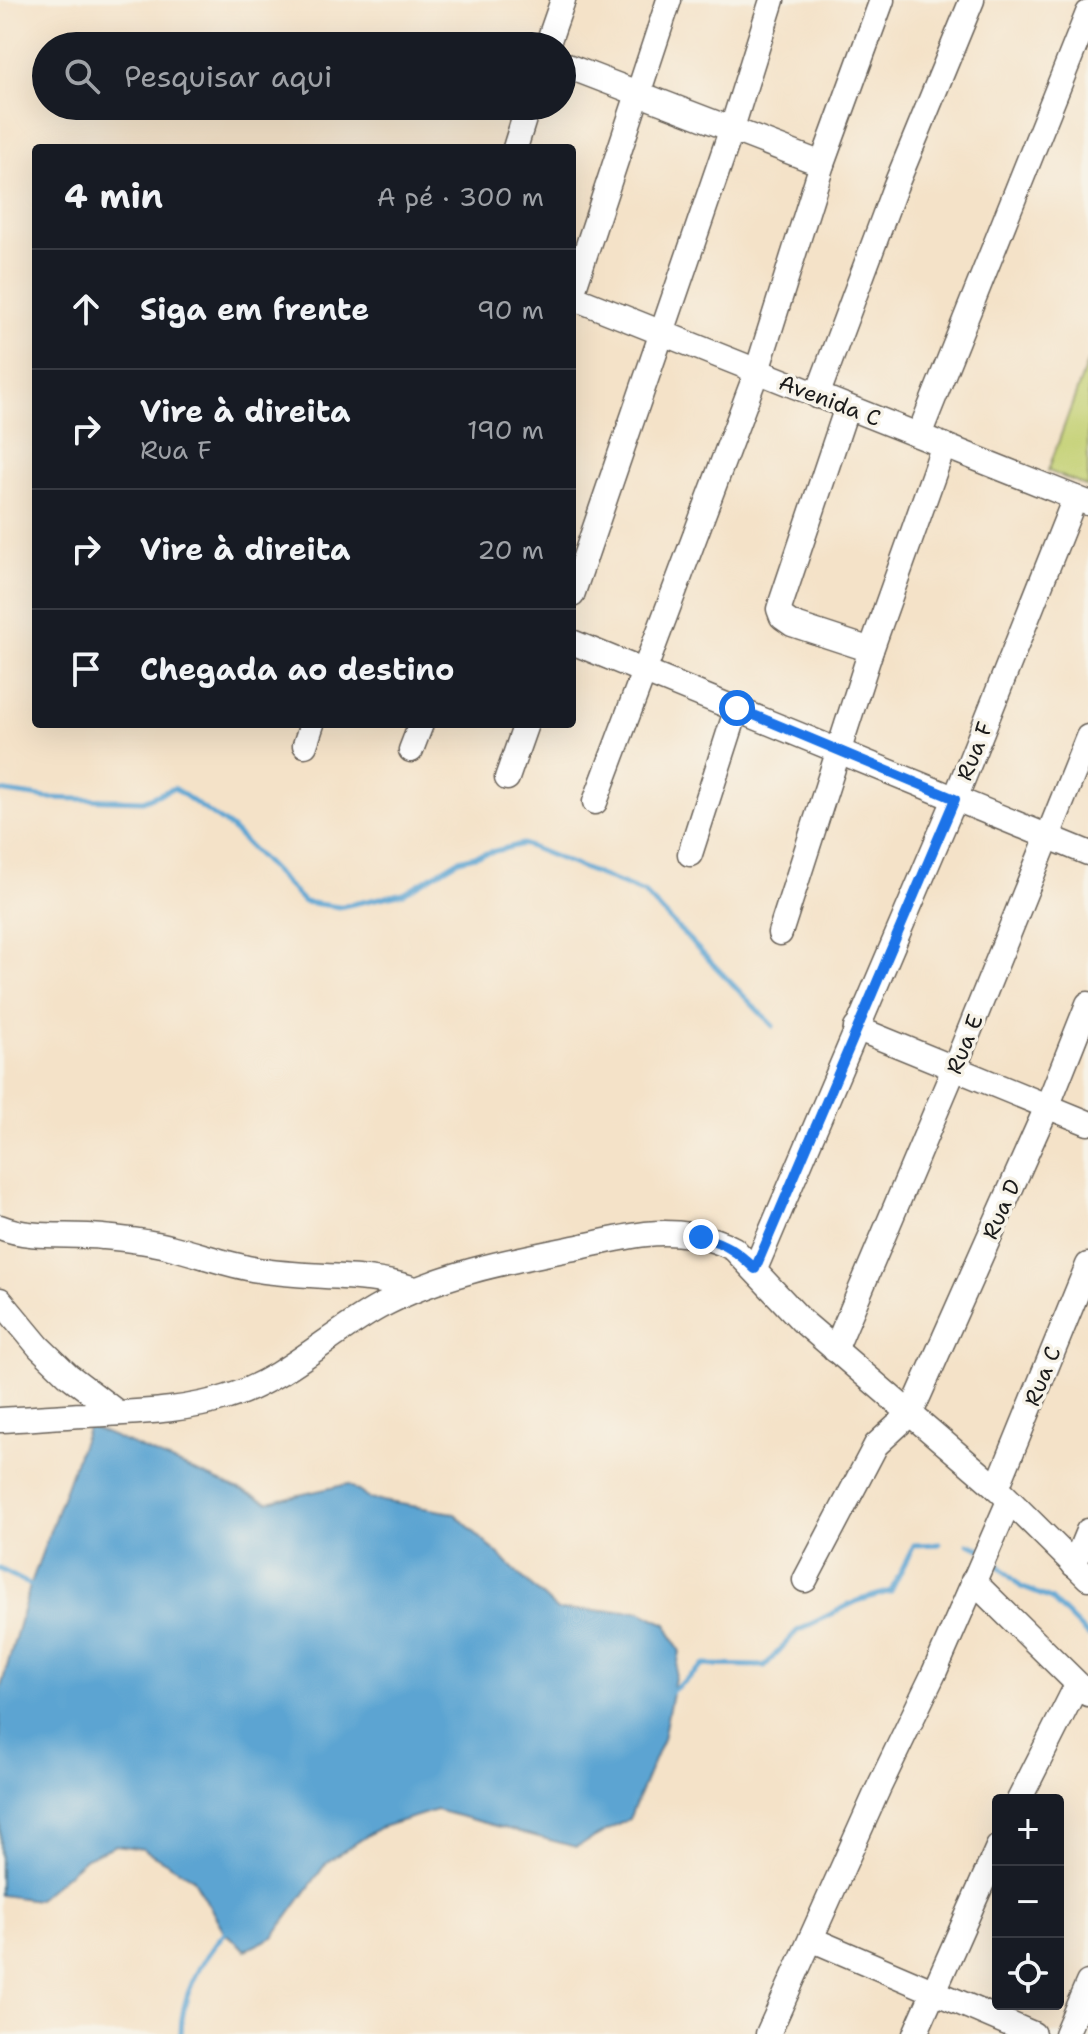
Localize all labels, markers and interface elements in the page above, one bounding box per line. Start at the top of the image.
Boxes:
search box [32,32,576,120]
icon: search [60,54,104,98]
text: Pesquisar aqui [124,56,333,97]
text: 4 min [64,173,163,219]
text: A pé · 300 m [377,179,544,214]
icon: ahead [64,287,108,331]
text: Siga em frente [140,289,369,330]
text: 90 m [477,292,544,327]
street label: Avenida C [775,368,885,433]
text: Vire à direita [140,391,351,432]
icon: right [64,407,108,451]
text: 190 m [467,412,544,447]
text: Rua F [140,432,212,467]
icon: right [64,527,108,571]
text: Vire à direita [140,529,351,570]
text: 20 m [477,532,544,567]
icon: arrive [64,647,108,691]
text: Chegada ao destino [140,649,455,690]
route start [719,690,755,726]
street label: Rua F [950,718,999,785]
street label: Rua E [939,1010,990,1078]
street label: Rua D [975,1175,1027,1244]
route end [683,1219,719,1255]
street label: Rua C [1017,1342,1067,1410]
map controls [992,1794,1064,2010]
button: + [992,1794,1064,1866]
button: − [992,1866,1064,1938]
button: locate [992,1938,1064,2010]

